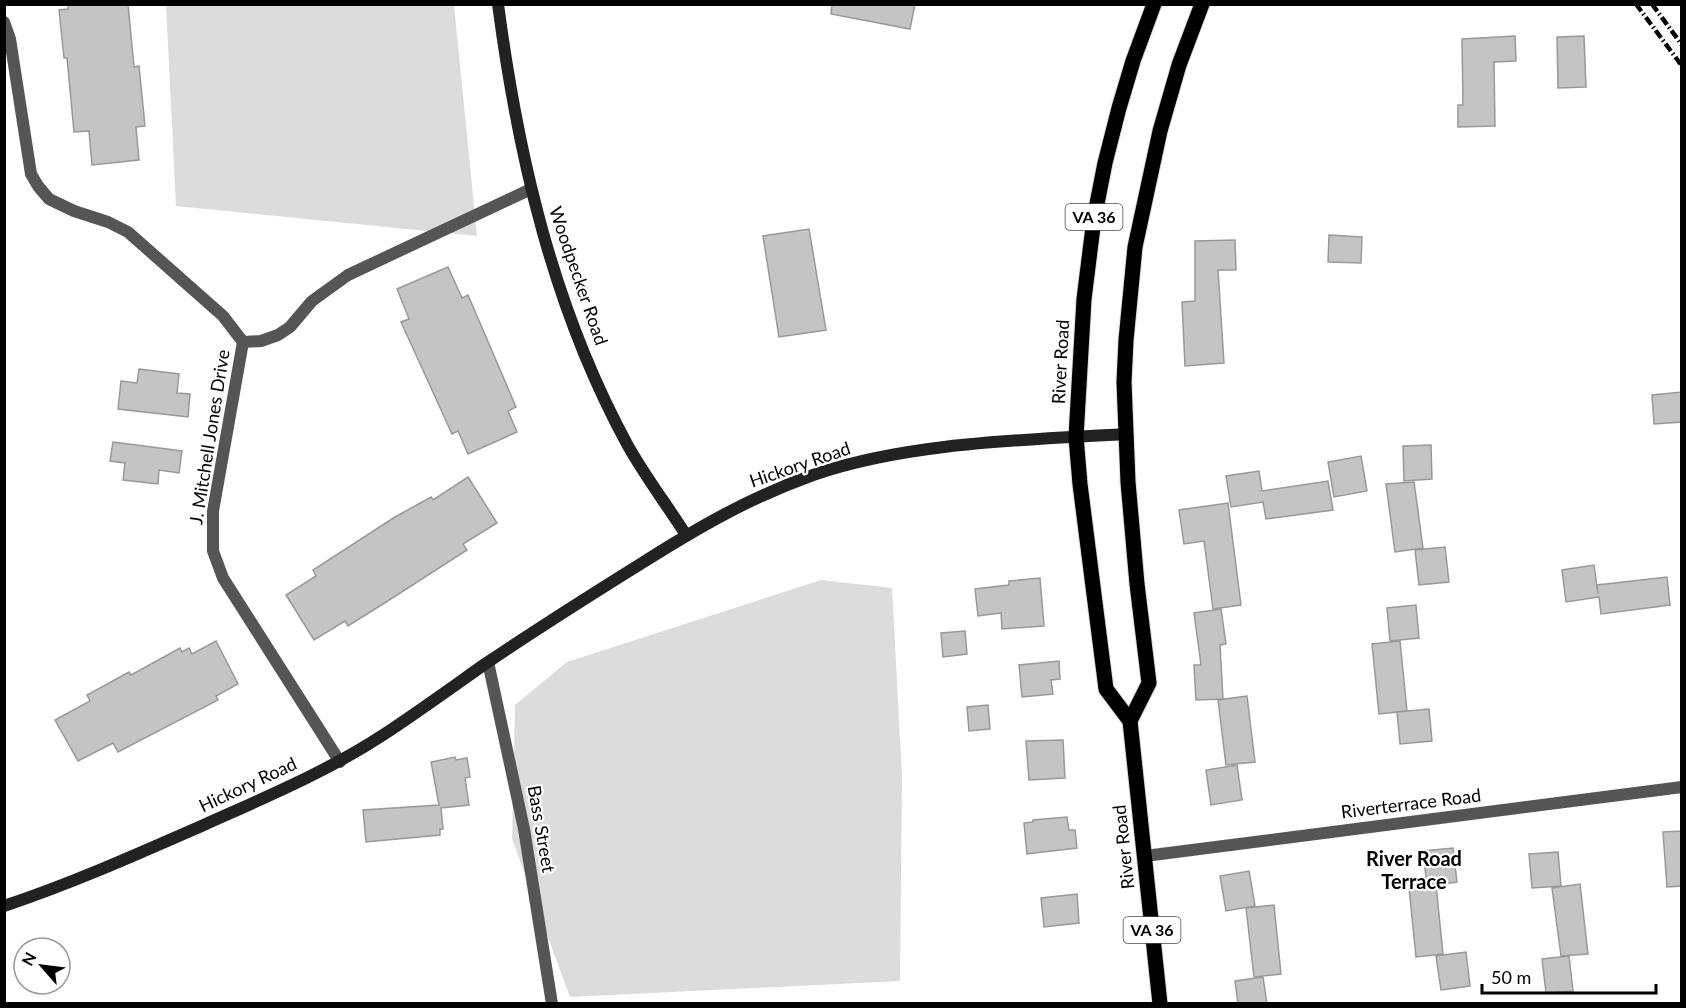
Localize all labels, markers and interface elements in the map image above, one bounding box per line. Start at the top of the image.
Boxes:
street label: Woodpecker Road [545,203,613,348]
road number: VA 36 [1066,204,1122,230]
street label: River Road [1047,319,1073,405]
street label: J. Mitchell Jones Drive [184,348,234,526]
street label: Hickory Road [746,437,853,492]
street label: Hickory Road [195,752,300,816]
street label: Bass Street [524,784,561,875]
street label: Riverterrace Road [1340,784,1482,823]
street label: River Road [1108,804,1138,890]
district label: River Road Terrace [1366,846,1462,893]
road number: VA 36 [1124,917,1180,943]
north arrow [12,936,72,996]
text: N [17,949,40,969]
scale bar [1482,957,1656,995]
text: 50 m [1491,966,1531,988]

